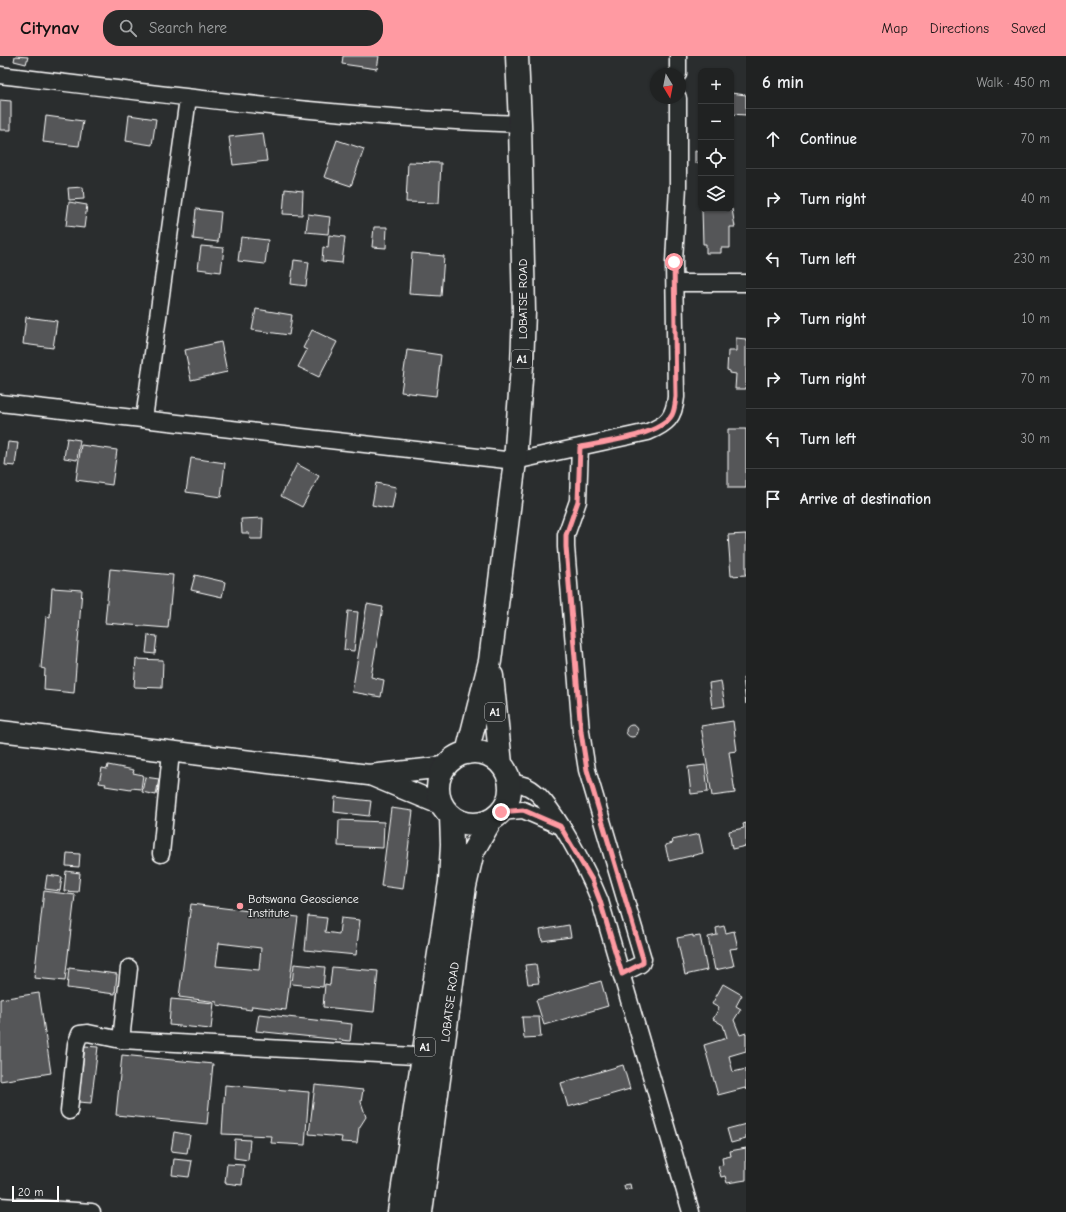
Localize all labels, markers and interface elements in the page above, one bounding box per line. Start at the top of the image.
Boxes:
search box [103,10,383,46]
text: Citynav [20,17,79,39]
icon: search [117,17,139,39]
text: Search here [149,19,227,37]
text: Map [881,20,908,37]
text: Directions [930,20,989,37]
text: Saved [1011,20,1046,37]
north arrow [650,68,686,104]
map controls [698,68,734,212]
button: + [698,68,734,104]
text: 6 min [762,73,804,92]
text: Walk · 450 m [976,75,1050,90]
button: − [698,104,734,140]
icon: ahead [762,128,784,150]
text: Continue [800,130,857,148]
text: 70 m [1021,131,1050,146]
button: locate [698,140,734,176]
button: layers [698,176,734,212]
icon: right [762,188,784,210]
text: Turn right [800,190,866,208]
text: 40 m [1021,191,1050,206]
icon: left [762,248,784,270]
text: Turn left [800,250,856,268]
text: 230 m [1014,251,1050,266]
route start [665,253,683,271]
street label: LOBATSE ROAD [516,259,530,339]
icon: right [762,308,784,330]
text: Turn right [800,310,866,328]
text: 10 m [1022,311,1050,326]
road number: A1 [512,350,532,368]
icon: right [762,368,784,390]
text: Turn right [800,370,866,388]
text: 70 m [1021,371,1050,386]
icon: left [762,428,784,450]
text: Turn left [800,430,856,448]
text: 30 m [1020,431,1050,446]
icon: arrive [762,488,784,510]
text: Arrive at destination [800,490,931,508]
road number: A1 [485,703,505,721]
route end [492,803,510,821]
place label: Botswana Geoscience Institute [248,892,359,920]
marker: Botswana Geoscience Institute [235,901,245,911]
street label: LOBATSE ROAD [438,961,462,1043]
road number: A1 [415,1038,435,1056]
scale bar [12,1184,59,1203]
text: 20 m [18,1186,43,1199]

